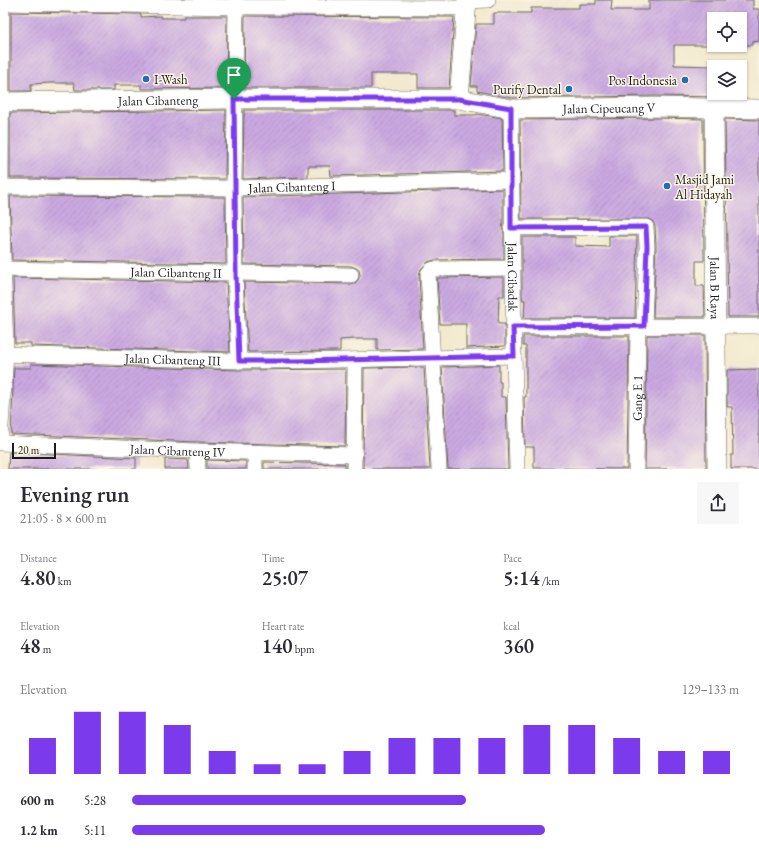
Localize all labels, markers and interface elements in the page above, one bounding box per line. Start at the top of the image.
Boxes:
map controls [707,12,747,100]
button: locate [707,12,747,52]
pin [217,58,251,99]
button: layers [707,60,747,100]
icon: arrive [223,64,245,86]
place label: I-Wash [154,71,188,88]
place label: Pos Indonesia [608,72,678,89]
marker: I-Wash [141,74,151,84]
marker: Pos Indonesia [680,75,690,85]
place label: Purify Dental [493,81,561,98]
marker: Purify Dental [564,84,574,94]
street label: Jalan Cibanteng [117,91,198,109]
street label: Jalan Cipeucang V [562,99,656,117]
place label: Masjid Jami Al Hidayah [674,171,734,203]
street label: Jalan Cibanteng I [247,177,336,197]
marker: Masjid Jami Al Hidayah [662,181,672,191]
street label: Jalan Cibadak [504,241,521,313]
street label: Jalan B Raya [706,256,724,320]
street label: Jalan Cibanteng II [129,263,222,282]
street label: Jalan Cibanteng III [124,350,222,369]
street label: Gang E 1 [629,375,646,421]
street label: Jalan Cibanteng IV [129,440,226,461]
scale bar [12,441,56,460]
text: 20 m [18,443,39,457]
text: Evening run [20,480,129,509]
button: share [697,482,739,524]
text: 21:05 · 8 × 600 m [20,510,107,527]
text: Distance [20,551,57,565]
text: Time [262,551,285,565]
text: Pace [503,551,522,565]
text: 4.80 [20,565,56,591]
text: 25:07 [262,565,308,591]
text: 5:14 [503,565,540,591]
text: km [56,574,72,588]
text: /km [540,574,560,588]
text: Elevation [20,619,60,633]
text: Heart rate [262,619,304,633]
text: kcal [503,619,520,633]
text: 48 [20,633,41,659]
text: 140 [262,633,292,659]
text: 360 [503,633,534,659]
text: m [41,642,51,656]
text: bpm [292,642,315,656]
text: Elevation [20,681,67,698]
text: 129–133 m [682,681,739,698]
text: 600 m [20,792,54,809]
text: 5:28 [84,792,106,809]
text: 1.2 km [20,822,58,839]
text: 5:11 [84,822,106,839]

